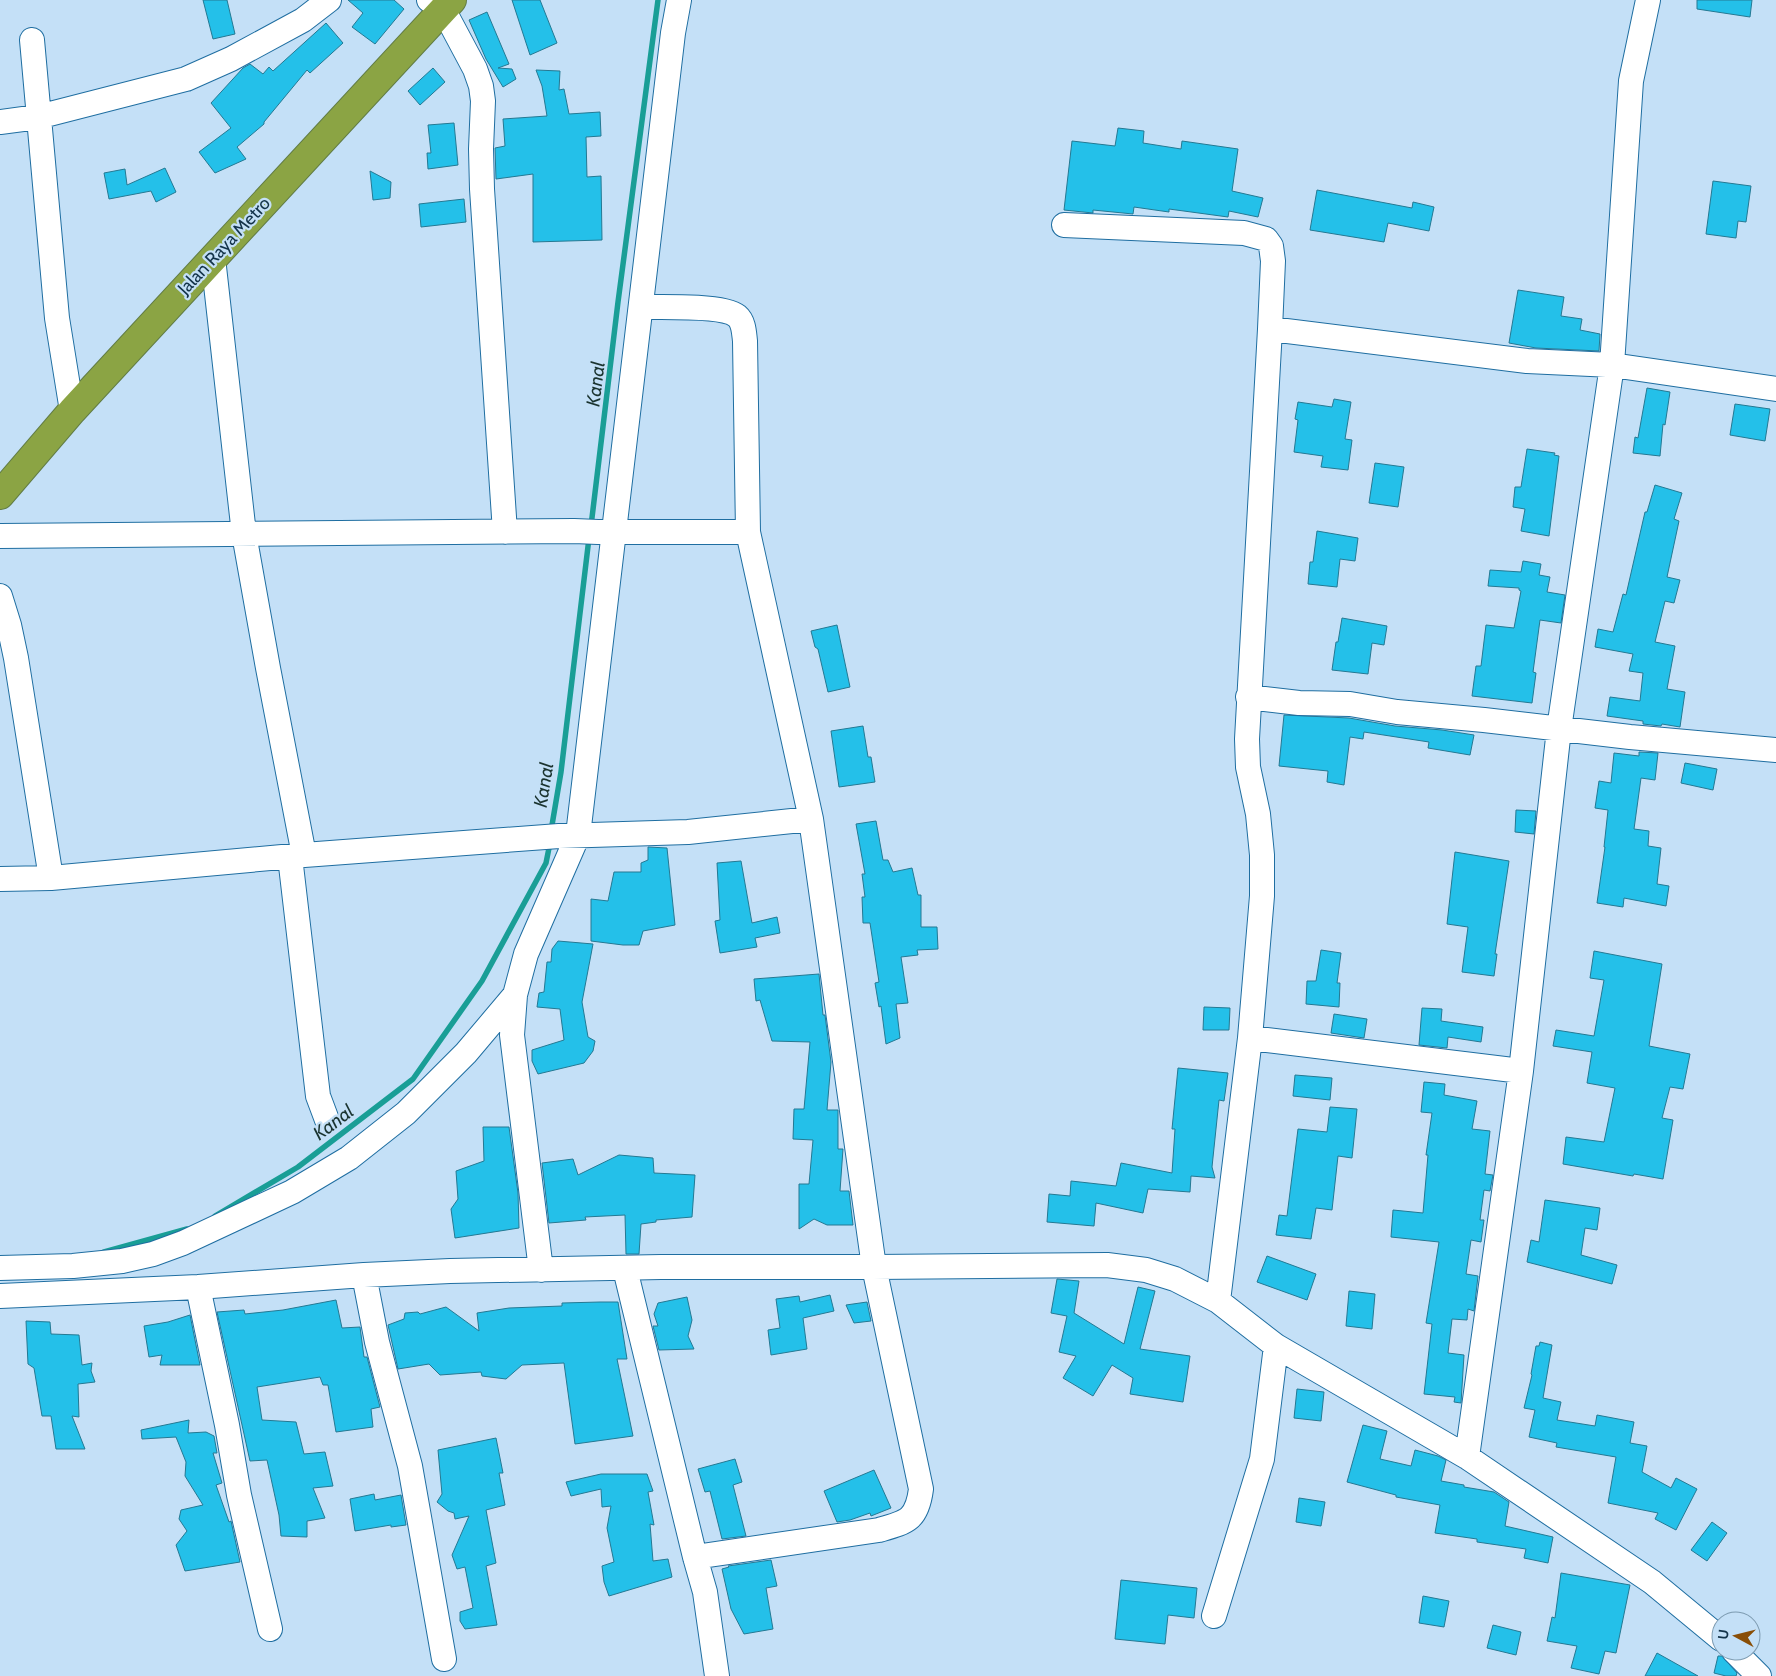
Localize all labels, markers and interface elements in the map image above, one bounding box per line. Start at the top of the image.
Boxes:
street label: Jalan Raya Metro [172,192,275,300]
water label: Kanal [581,360,610,408]
water label: Kanal [529,761,558,809]
water label: Kanal [308,1099,359,1145]
north arrow [1711,1611,1761,1661]
text: U [1714,1628,1733,1641]

